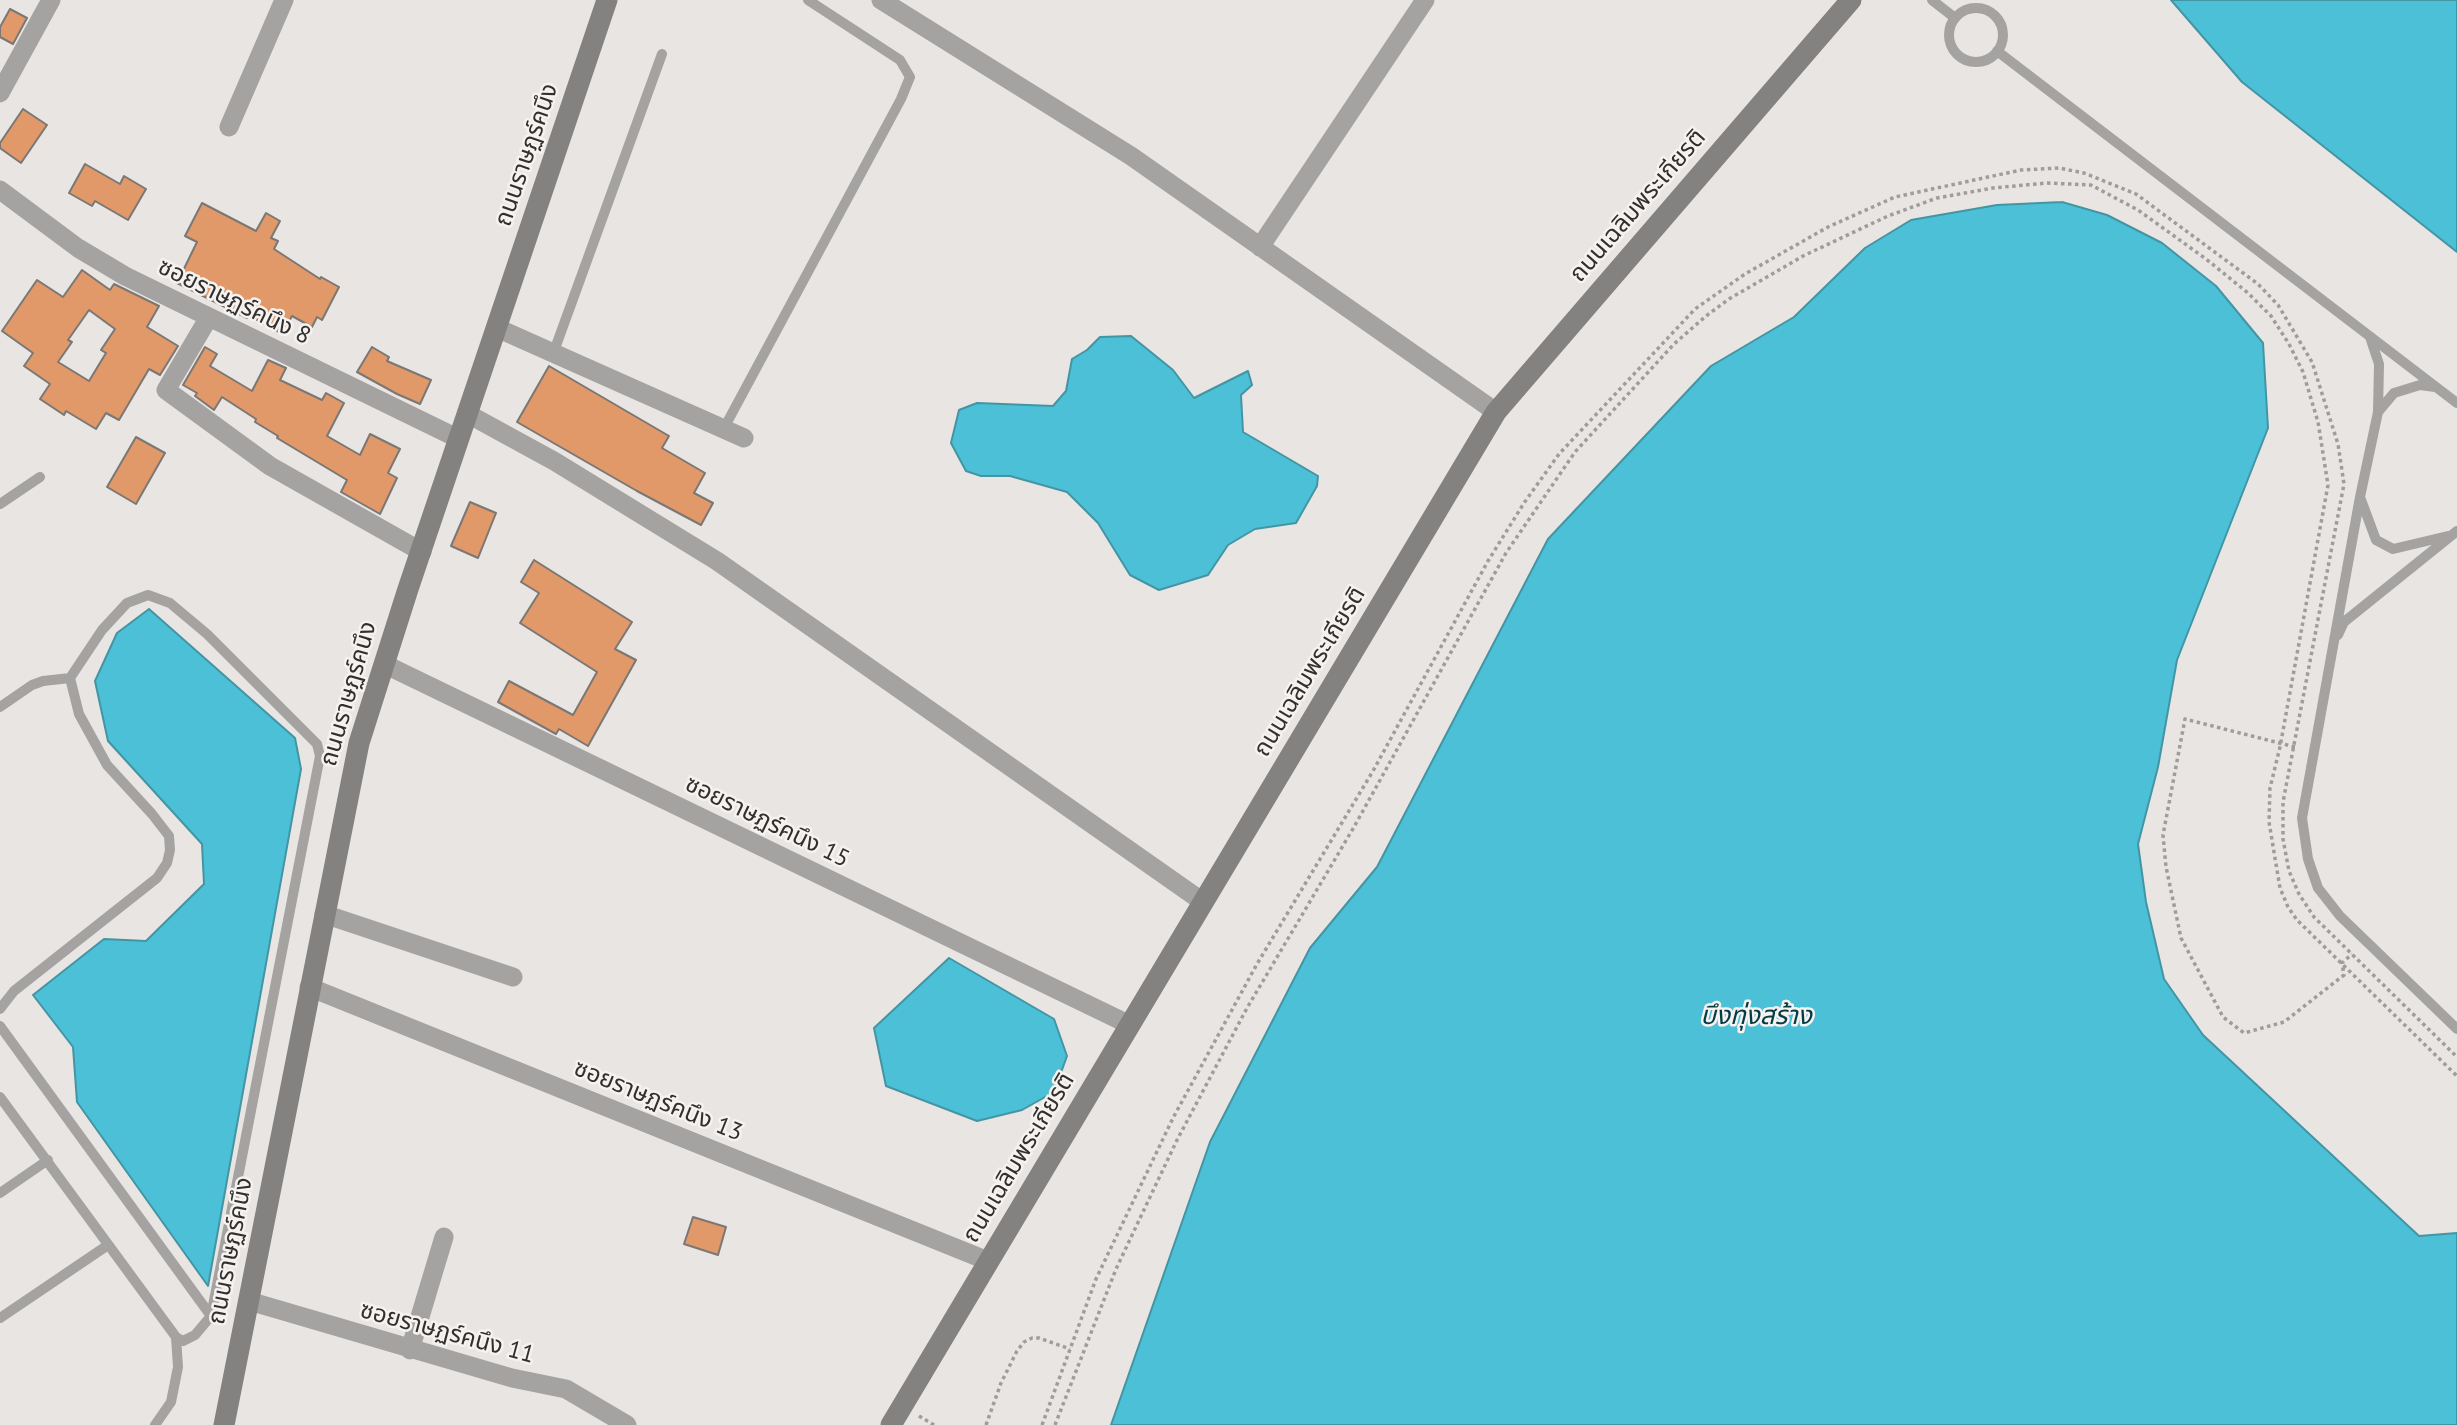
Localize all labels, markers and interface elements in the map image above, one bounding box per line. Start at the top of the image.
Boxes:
street label: ถนนราษฏร์คนึง [489,80,565,230]
street label: ถนนเฉลิมพระเกียรติ [1564,124,1712,288]
street label: ซอยราษฏร์คนึง 8 [153,253,315,351]
street label: ถนนเฉลิมพระเกียรติ [1248,582,1372,762]
street label: ถนนราษฏร์คนึง [315,618,383,770]
street label: ซอยราษฏร์คนึง 15 [680,770,854,874]
water label: บึงทุ่งสร้าง [1700,1001,1812,1033]
street label: ซอยราษฏร์คนึง 13 [569,1054,747,1148]
street label: ถนนเฉลิมพระเกียรติ [957,1068,1081,1248]
street label: ถนนราษฏร์คนึง [203,1175,259,1327]
street label: ซอยราษฏร์คนึง 11 [357,1296,537,1370]

